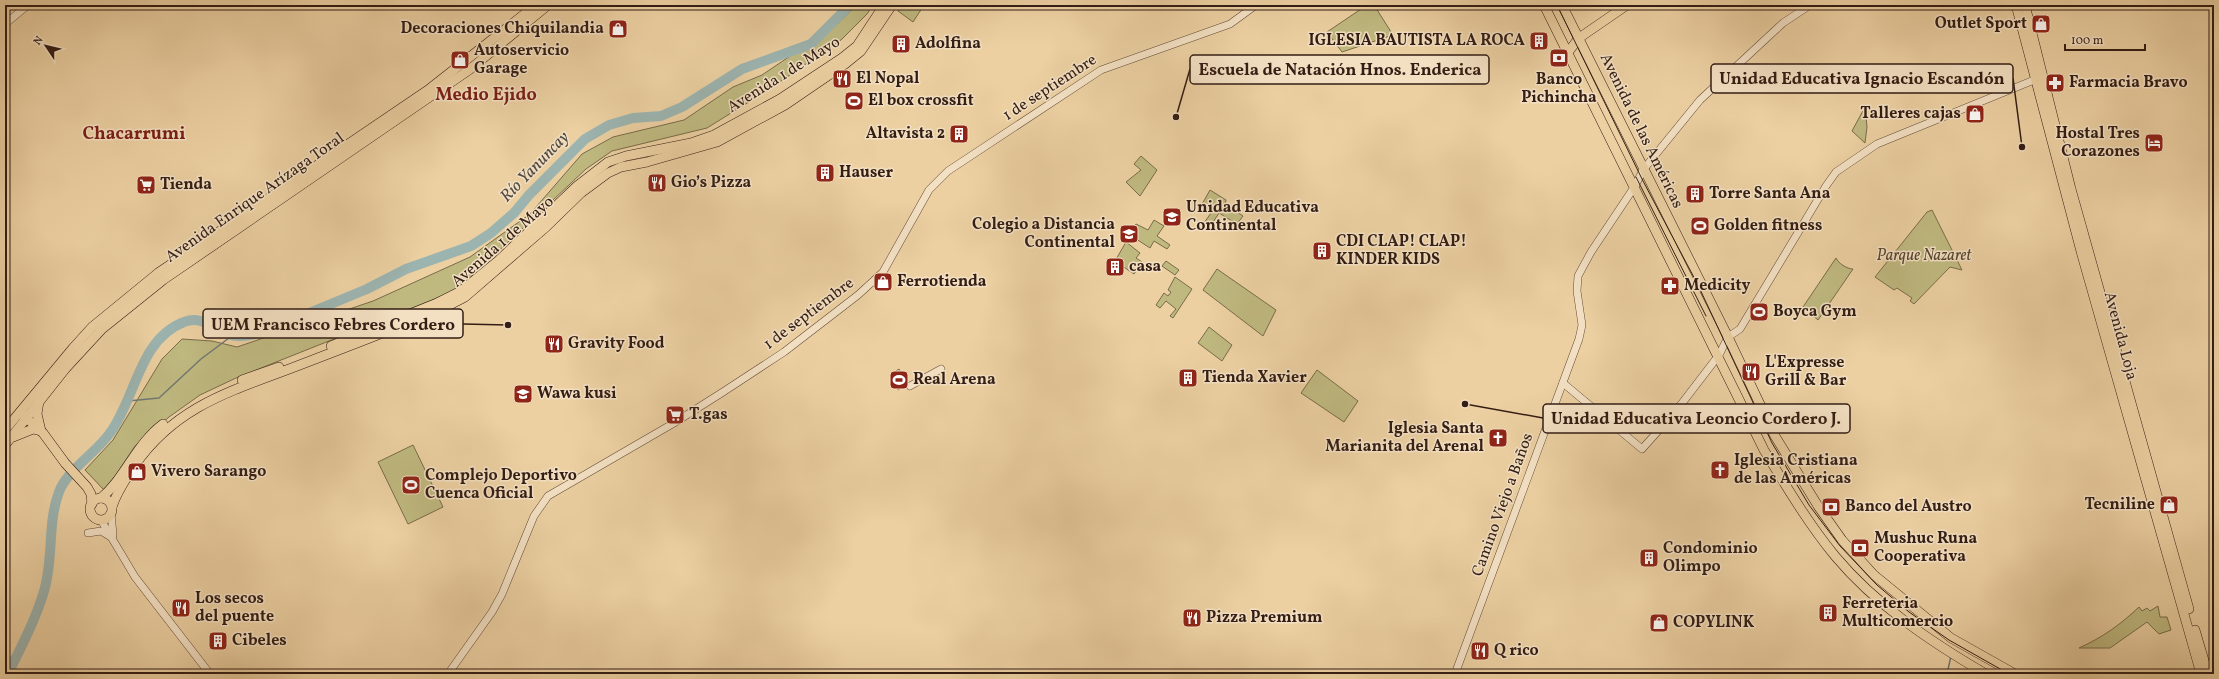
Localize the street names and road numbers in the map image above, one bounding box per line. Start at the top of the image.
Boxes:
street label: Avenida 1 de Mayo [723,31,845,119]
street label: 1 de septiembre [999,49,1101,127]
street label: Avenida de las Américas [1594,50,1688,212]
street label: Avenida Enrique Arízaga Toral [161,128,349,268]
street label: Avenida 1 de Mayo [447,191,559,293]
street label: 1 de septiembre [759,273,859,355]
street label: Avenida Loja [2098,289,2142,383]
street label: Camino Viejo a Baños [1467,430,1539,580]

